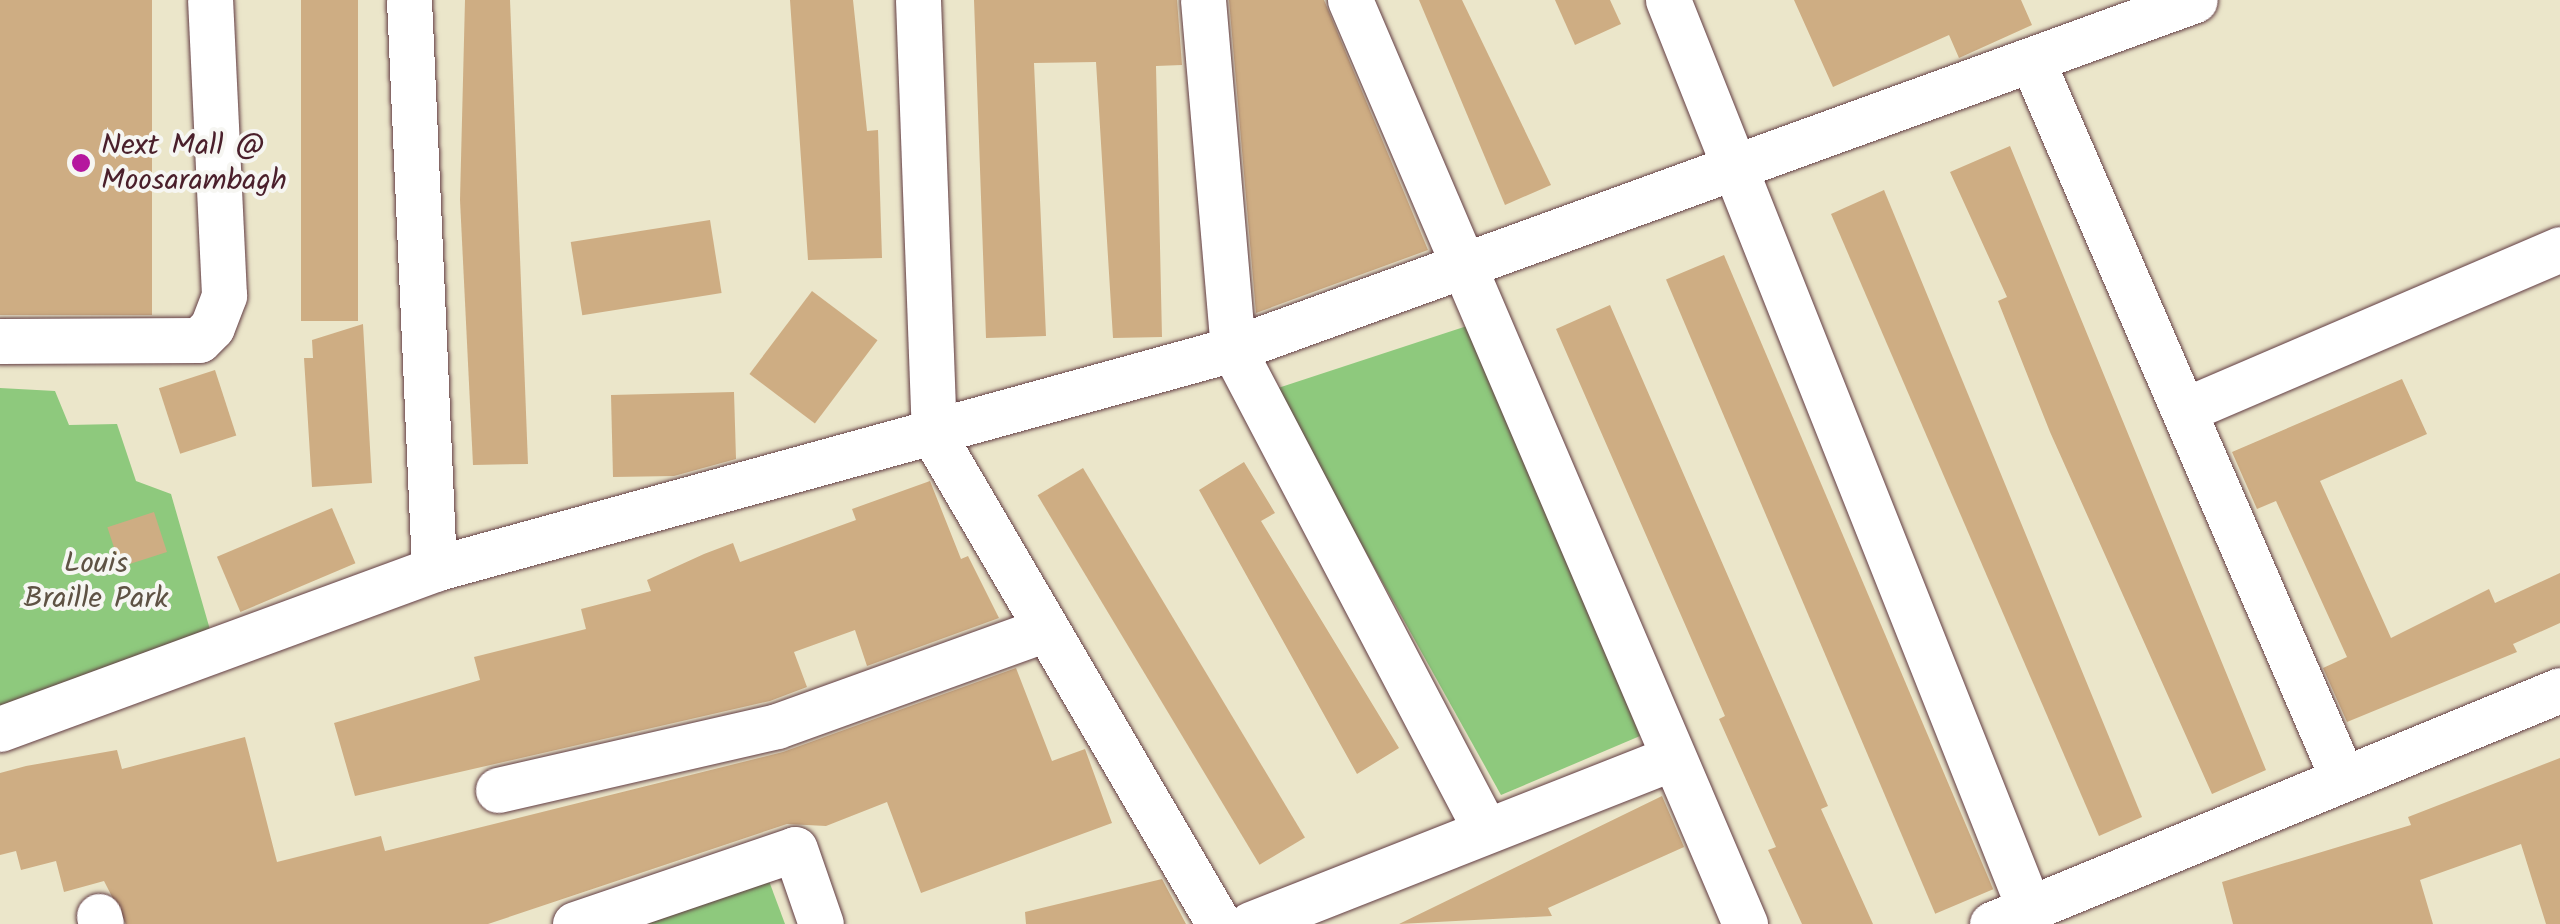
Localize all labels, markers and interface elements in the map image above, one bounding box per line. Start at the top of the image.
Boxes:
place label: Next Mall @ Moosarambagh [101,128,287,198]
marker: Next Mall @ Moosarambagh [70,152,92,174]
park label: Louis Braille Park [24,546,168,616]

